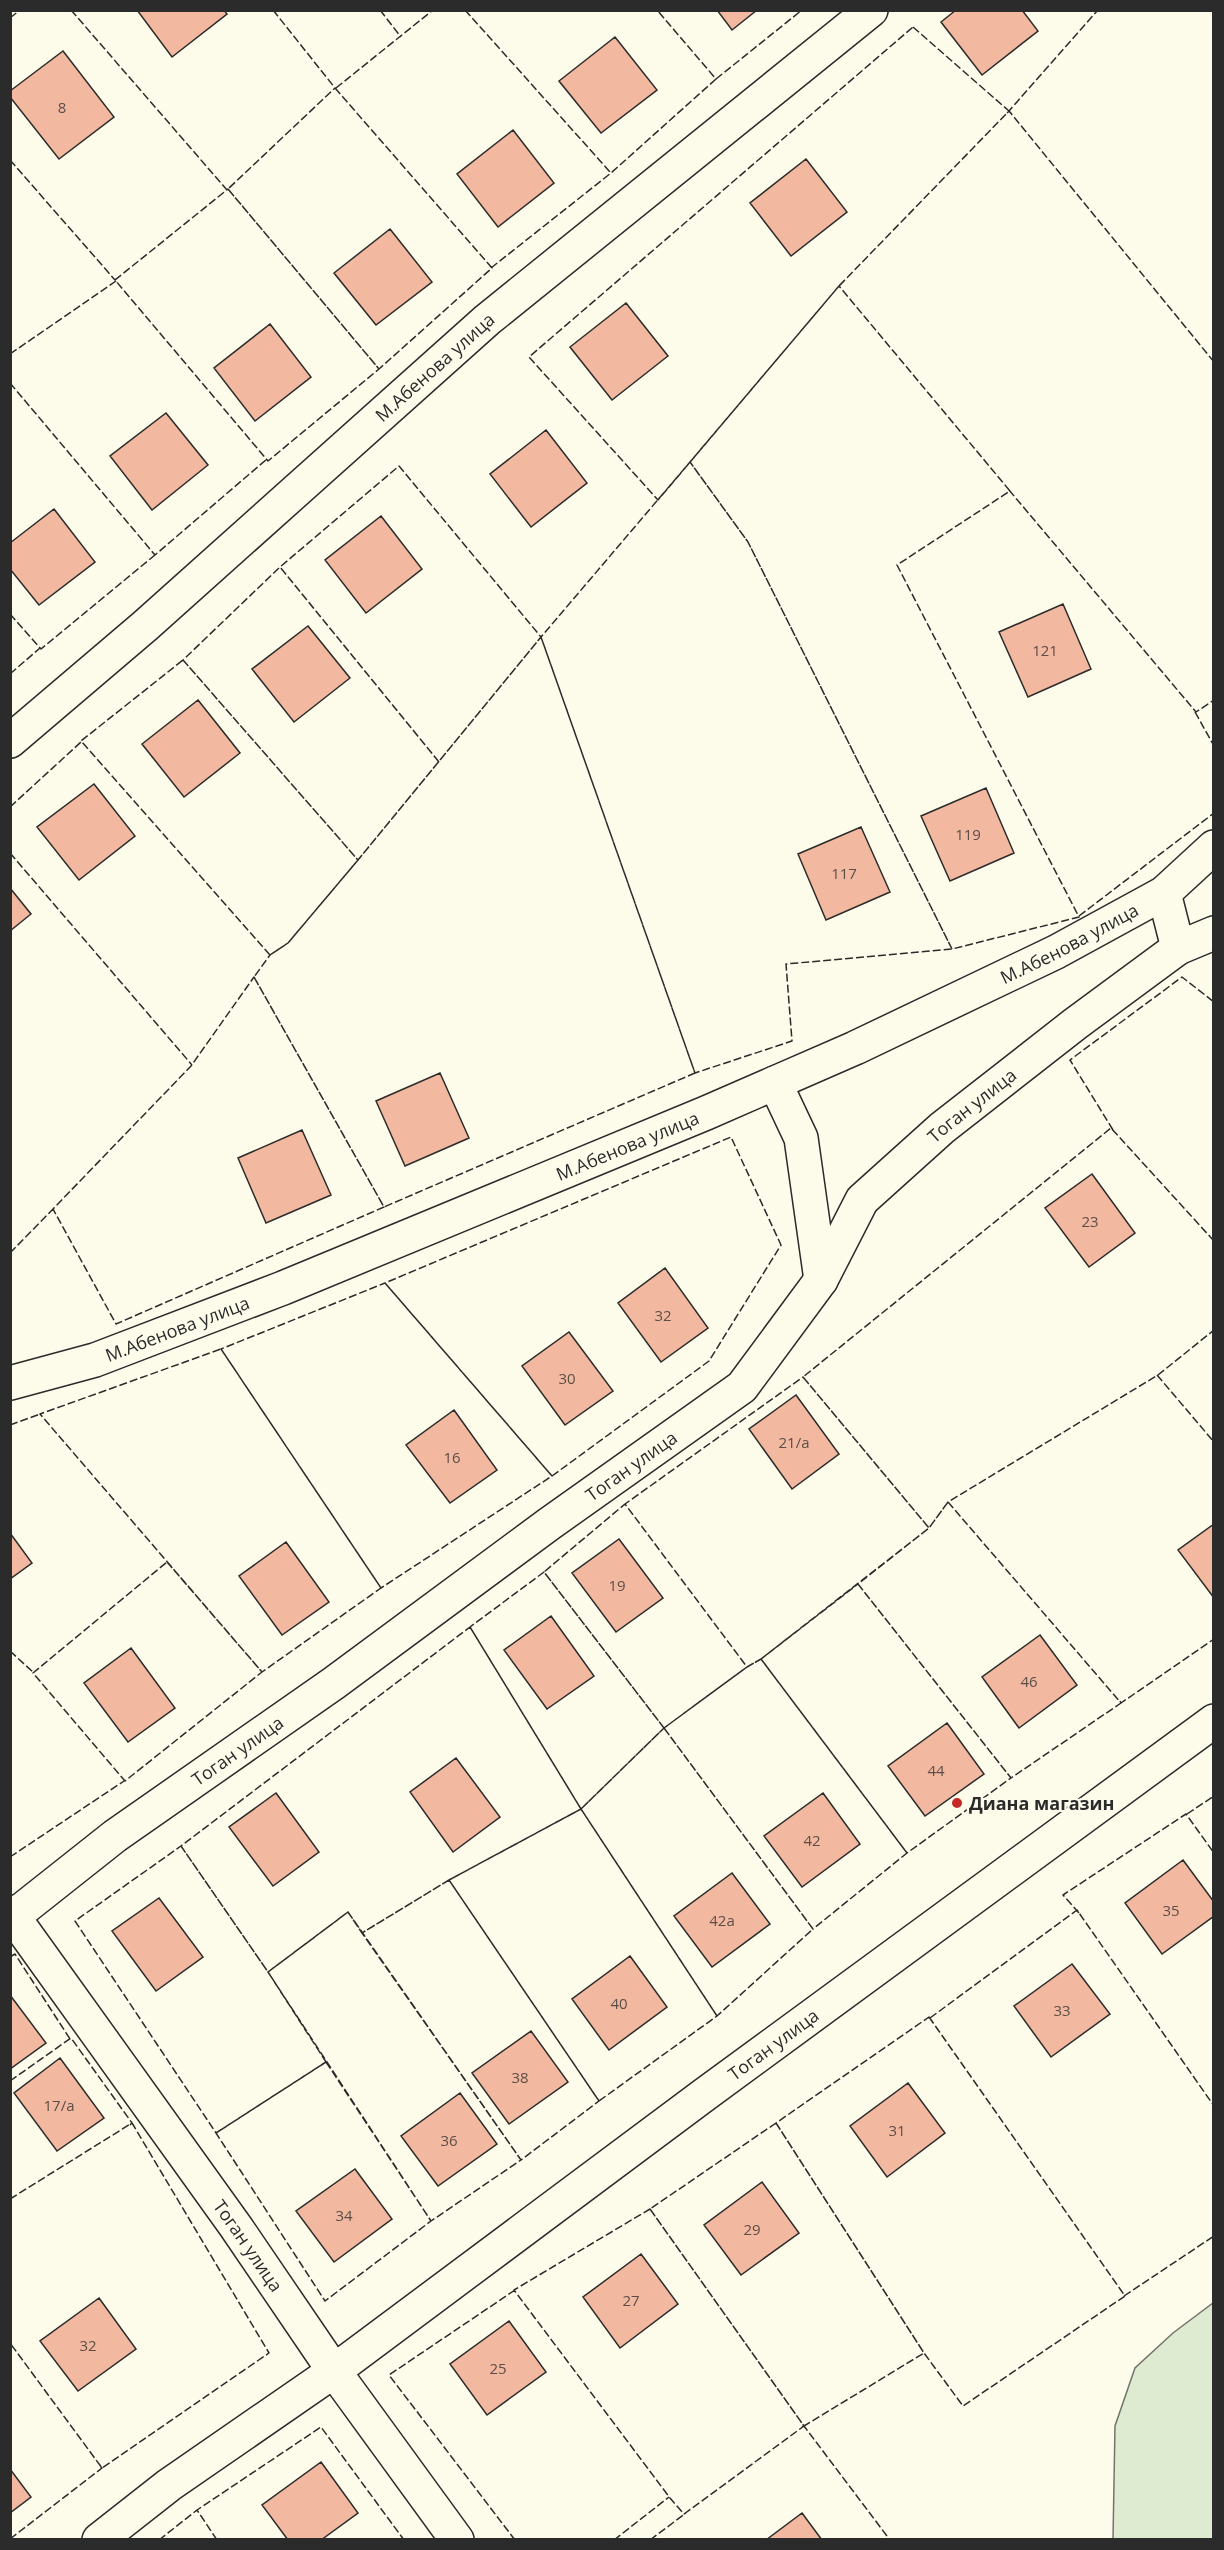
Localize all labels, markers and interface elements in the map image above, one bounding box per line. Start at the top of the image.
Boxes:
house number: 8 [58,97,66,117]
street label: М.Абенова улица [370,307,499,427]
house number: 121 [1032,640,1058,660]
house number: 119 [955,824,981,844]
house number: 117 [831,863,857,883]
street label: М.Абенова улица [996,897,1142,989]
street label: Тоган улица [922,1063,1021,1148]
street label: М.Абенова улица [552,1105,702,1186]
house number: 23 [1081,1211,1099,1231]
street label: М.Абенова улица [102,1290,253,1367]
house number: 32 [654,1305,672,1325]
house number: 30 [558,1368,576,1388]
street label: Тоган улица [581,1425,681,1506]
house number: 21/а [779,1432,810,1452]
house number: 16 [443,1447,461,1467]
house number: 19 [608,1575,626,1595]
house number: 46 [1020,1671,1038,1691]
street label: Тоган улица [187,1710,288,1791]
house number: 44 [927,1760,945,1780]
place label: Диана магазин [969,1791,1114,1815]
marker: Диана магазин [950,1796,964,1810]
house number: 42 [803,1830,821,1850]
house number: 35 [1162,1900,1180,1920]
house number: 42а [709,1910,735,1930]
house number: 40 [610,1993,628,2013]
house number: 33 [1053,2000,1071,2020]
street label: Тоган улица [723,2003,823,2085]
house number: 38 [511,2067,529,2087]
house number: 17/а [44,2095,75,2115]
house number: 31 [888,2120,906,2140]
house number: 36 [440,2130,458,2150]
street label: Тоган улица [208,2195,288,2296]
house number: 34 [335,2205,353,2225]
house number: 29 [743,2219,761,2239]
house number: 27 [622,2290,640,2310]
house number: 32 [79,2335,97,2355]
house number: 25 [489,2358,507,2378]

